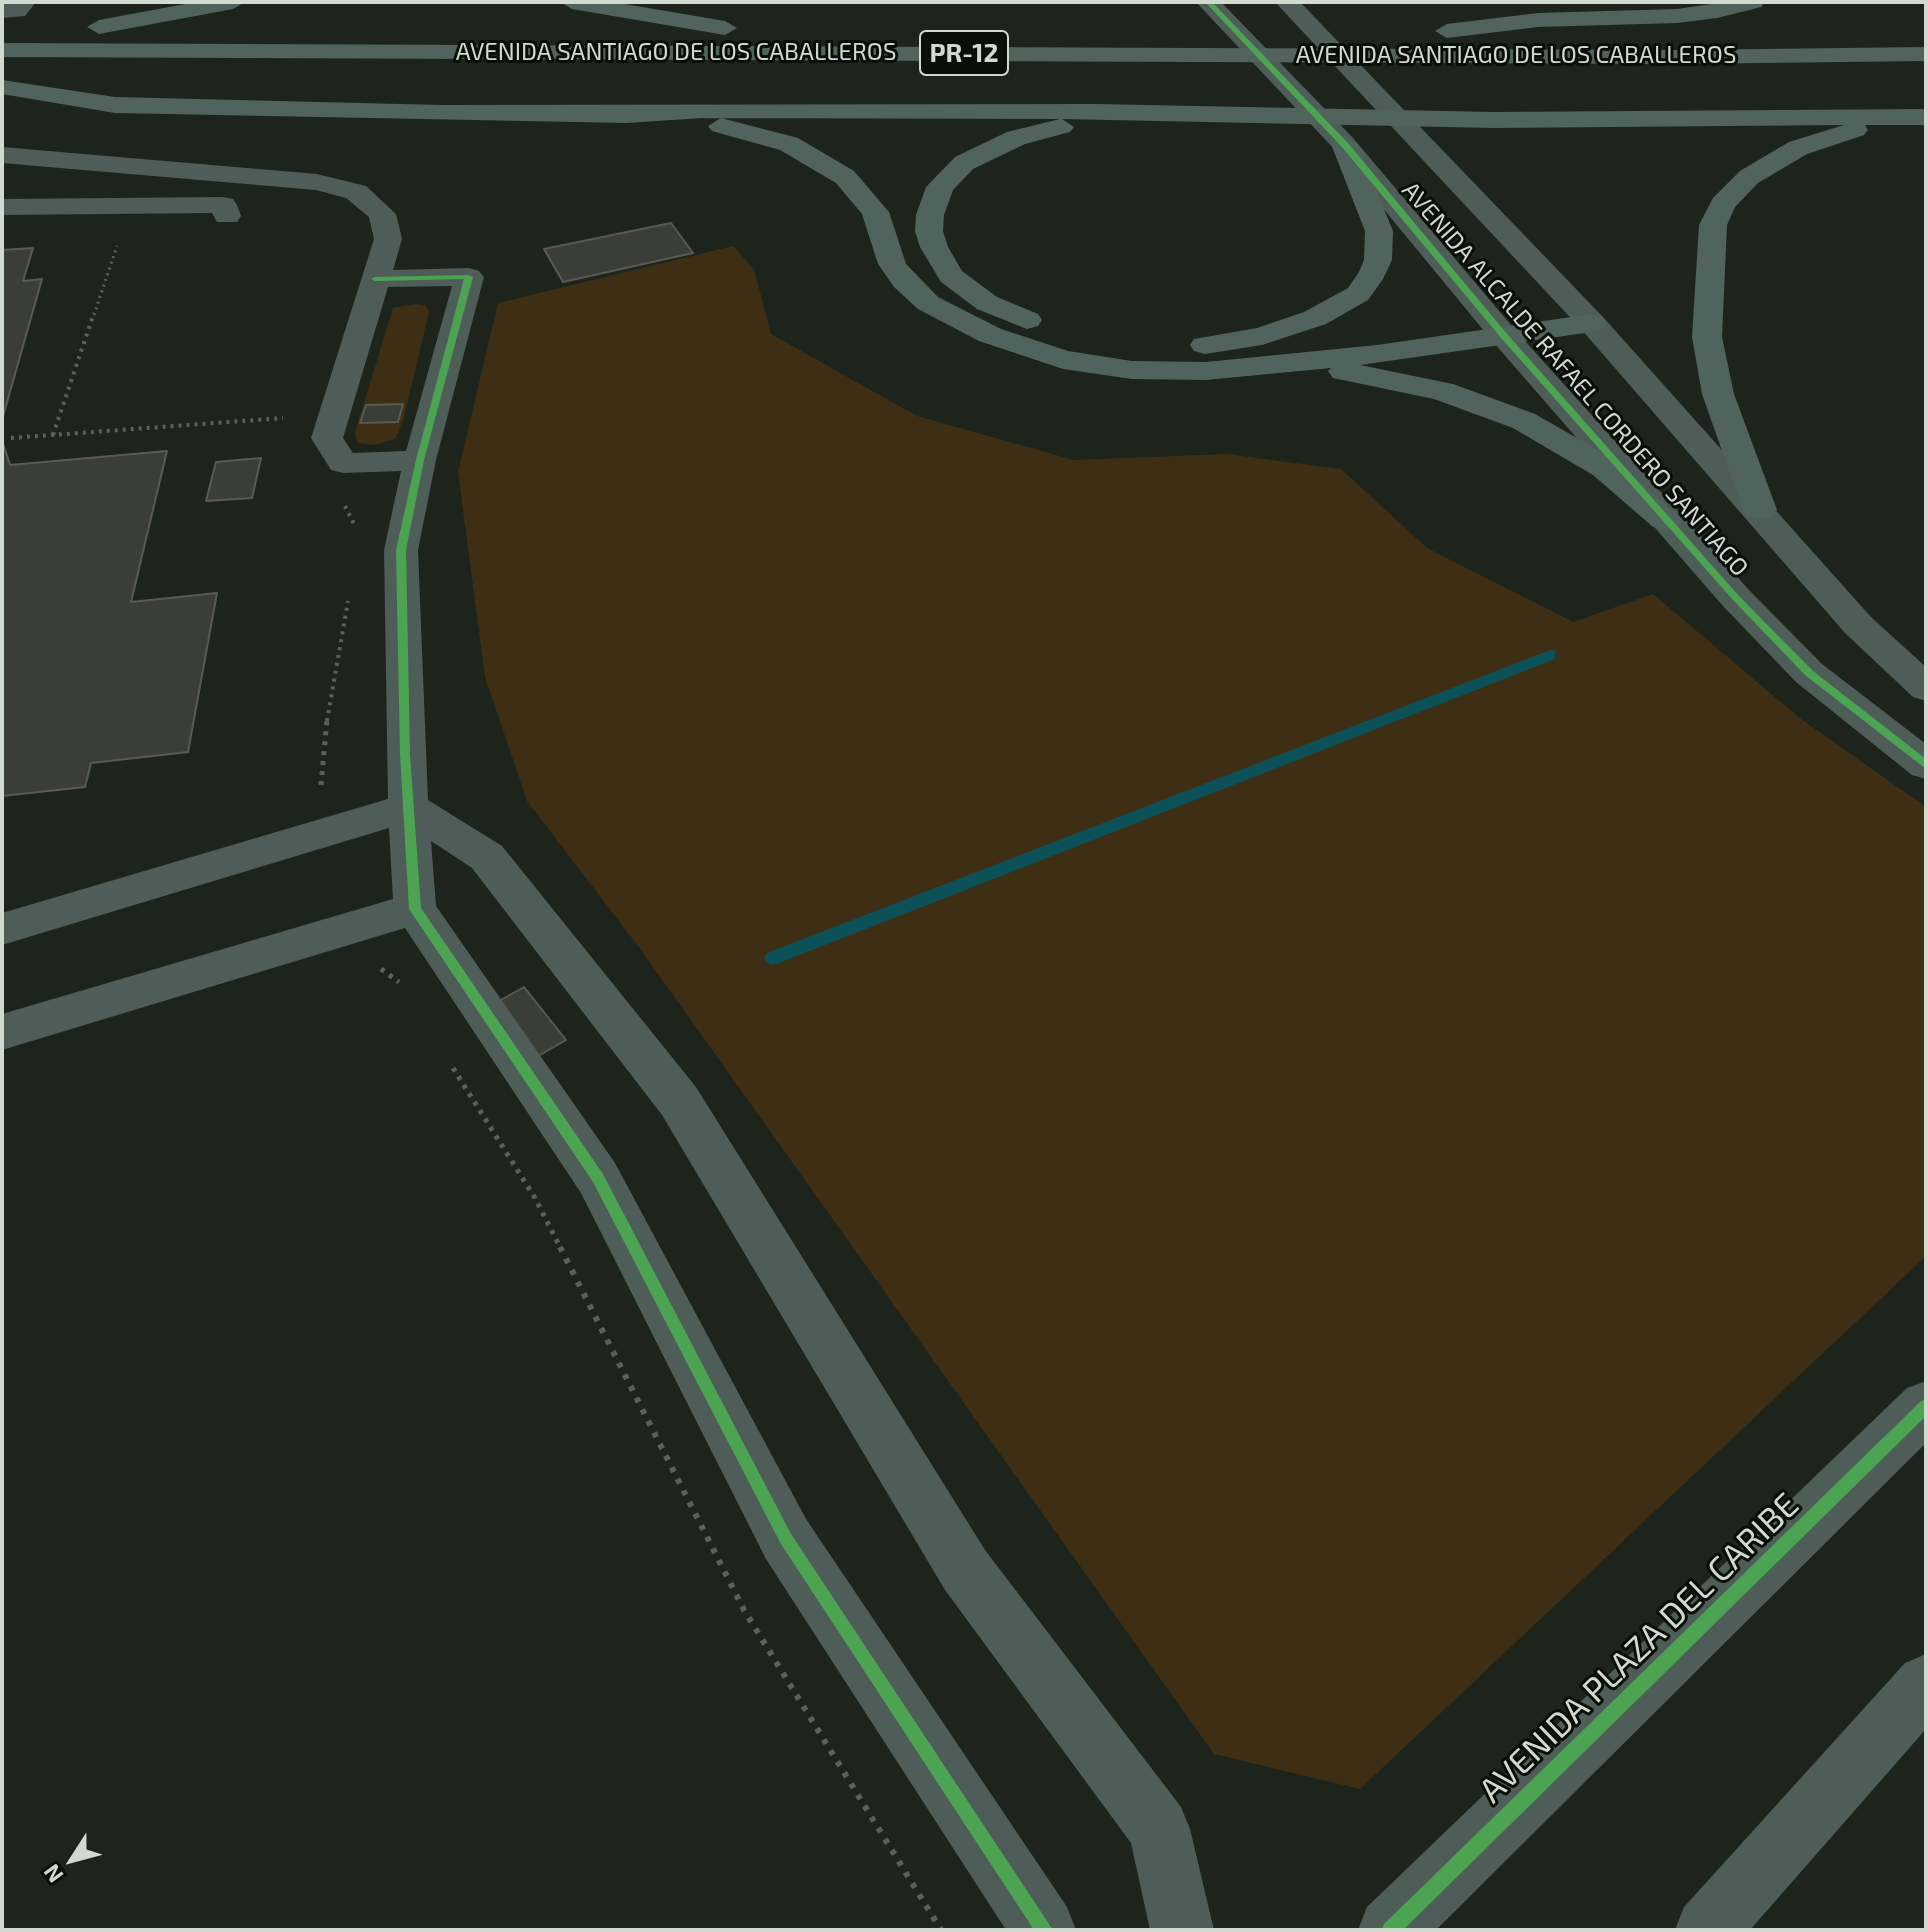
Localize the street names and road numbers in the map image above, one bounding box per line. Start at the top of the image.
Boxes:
road number: PR-12 [920,31,1008,75]
street label: AVENIDA SANTIAGO DE LOS CABALLEROS [456,38,896,66]
street label: AVENIDA SANTIAGO DE LOS CABALLEROS [1296,41,1736,69]
street label: AVENIDA ALCALDE RAFAEL CORDERO SANTIAGO [1396,176,1754,582]
street label: AVENIDA PLAZA DEL CARIBE [1471,1485,1807,1811]

